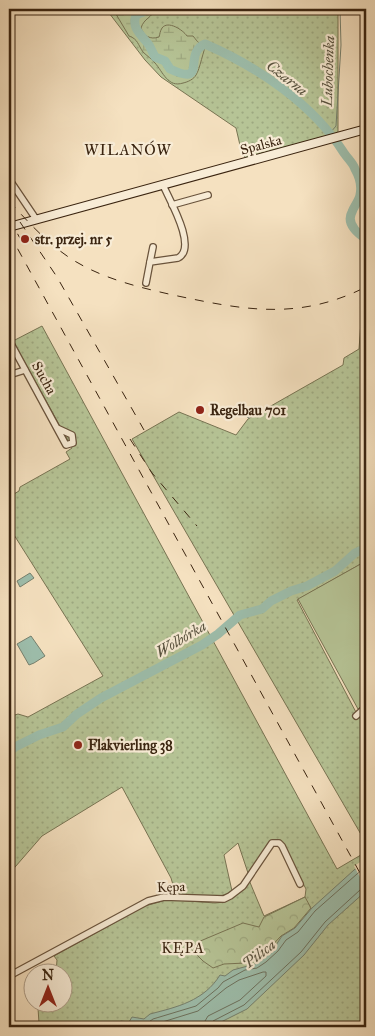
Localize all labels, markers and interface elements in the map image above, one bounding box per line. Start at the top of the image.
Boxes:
water label: Lubochenka [318,35,338,108]
water label: Czarna [263,56,311,100]
street label: Spalska [238,131,284,159]
district label: WILANÓW [84,140,172,159]
place label: str. przej. nr 5 [35,231,113,249]
marker: str. przej. nr 5 [19,233,31,245]
street label: Sucha [28,359,60,398]
place label: Regelbau 701 [210,402,286,420]
marker: Regelbau 701 [194,404,206,416]
water label: Wolbórka [152,617,210,661]
place label: Flakvierling 38 [88,737,173,755]
marker: Flakvierling 38 [72,739,84,751]
street label: Kępa [156,878,186,896]
water label: Pilica [239,936,279,972]
district label: KĘPA [161,939,205,957]
north arrow [22,964,72,1014]
text: N [42,967,54,984]

